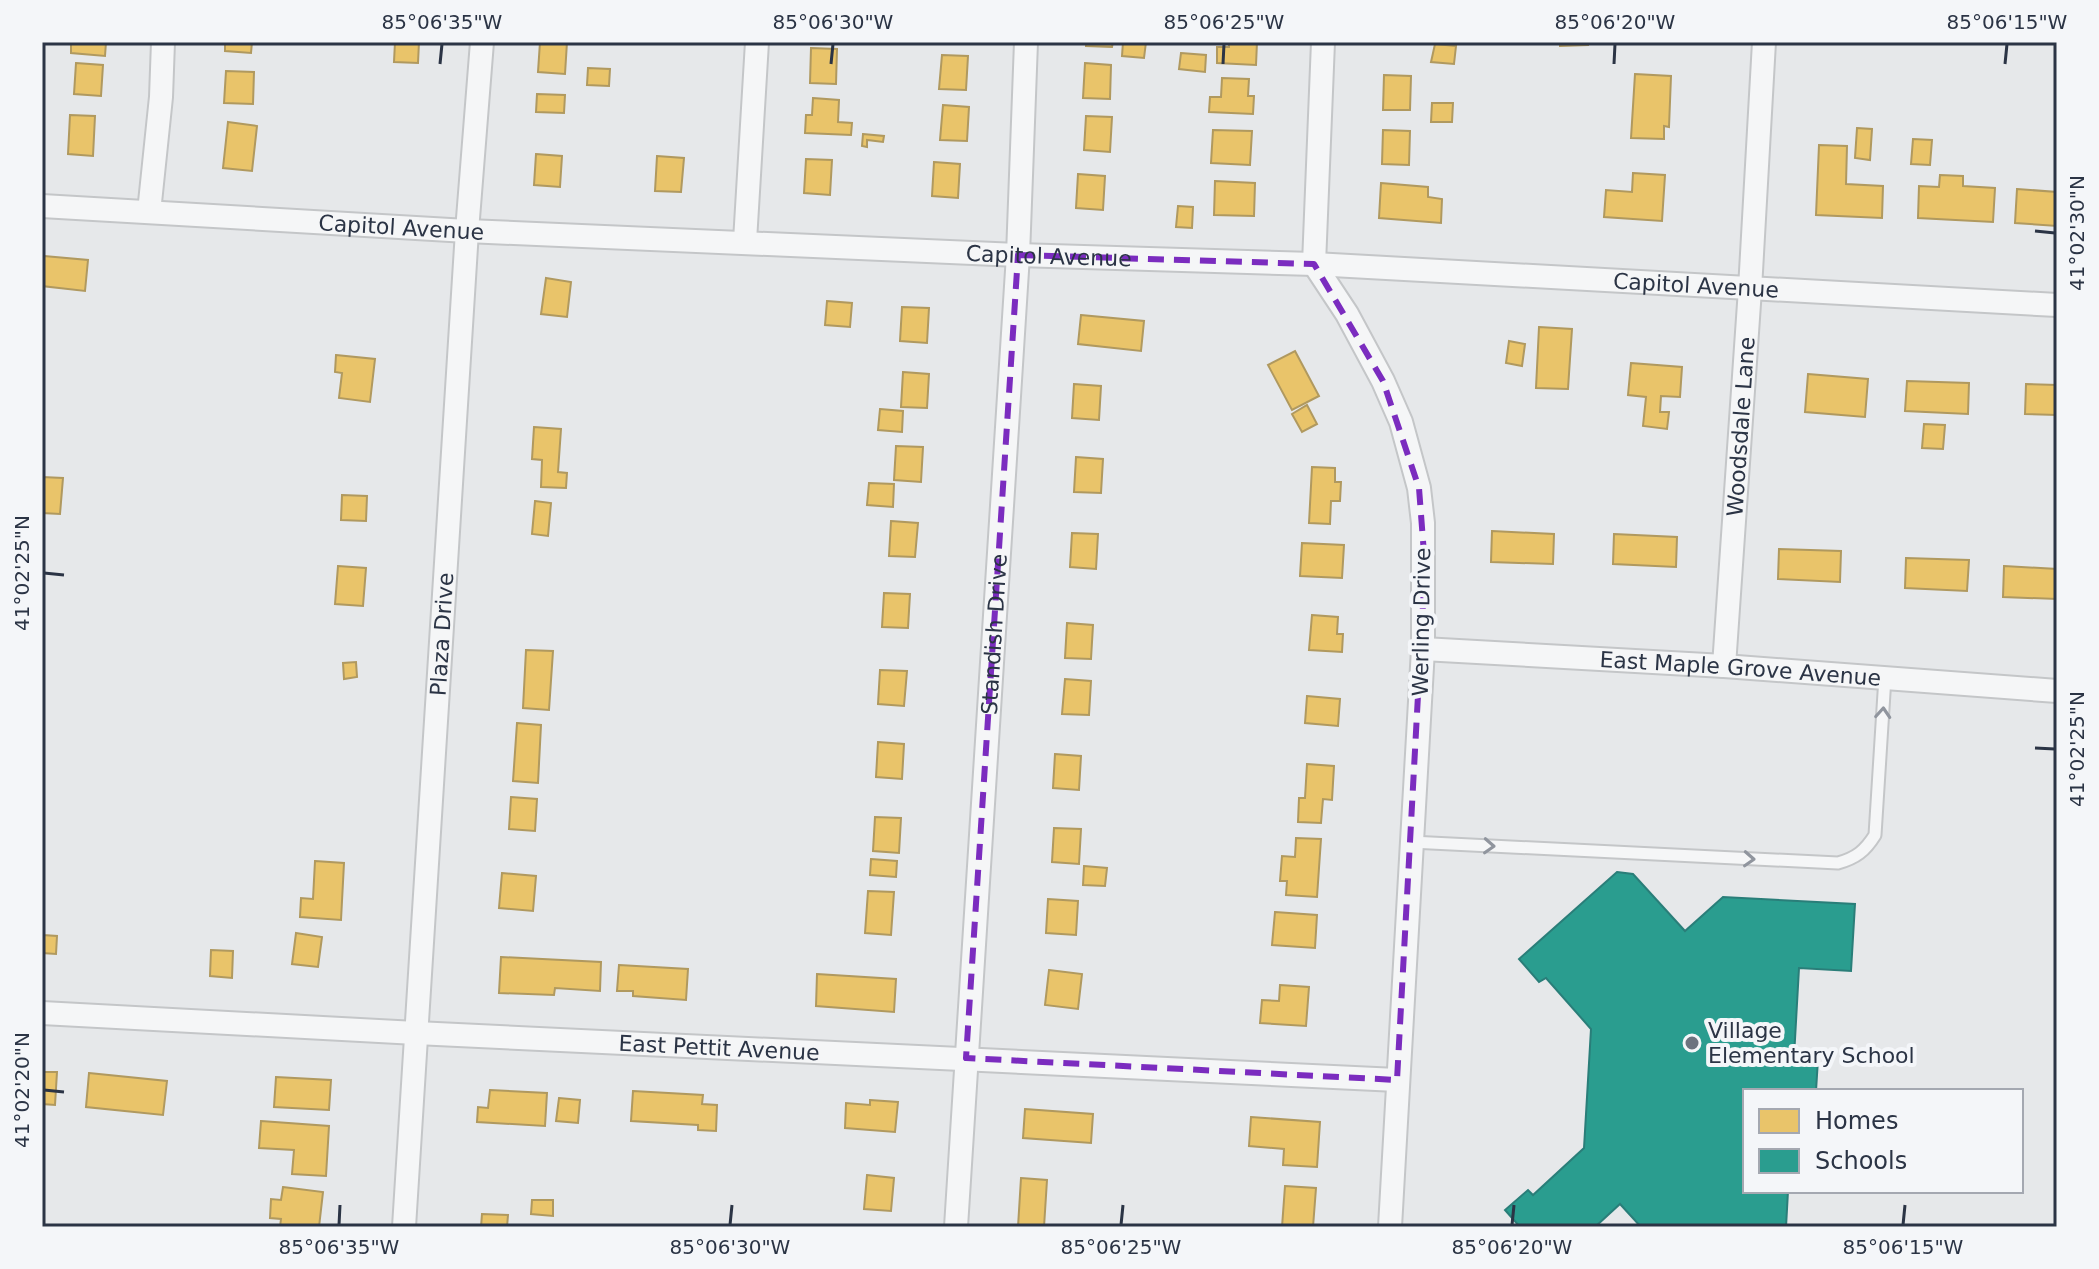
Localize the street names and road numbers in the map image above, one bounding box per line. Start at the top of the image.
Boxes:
street label: Capitol Avenue [318,210,485,245]
street label: Capitol Avenue [965,241,1132,271]
street label: Capitol Avenue [1612,269,1780,303]
street label: Woodsdale Lane [1722,336,1760,517]
street label: Werling Drive [1408,547,1435,697]
street label: Standish Drive [977,553,1012,716]
street label: Plaza Drive [426,572,458,697]
street label: East Maple Grove Avenue [1599,647,1882,691]
street label: East Pettit Avenue [618,1031,820,1065]

